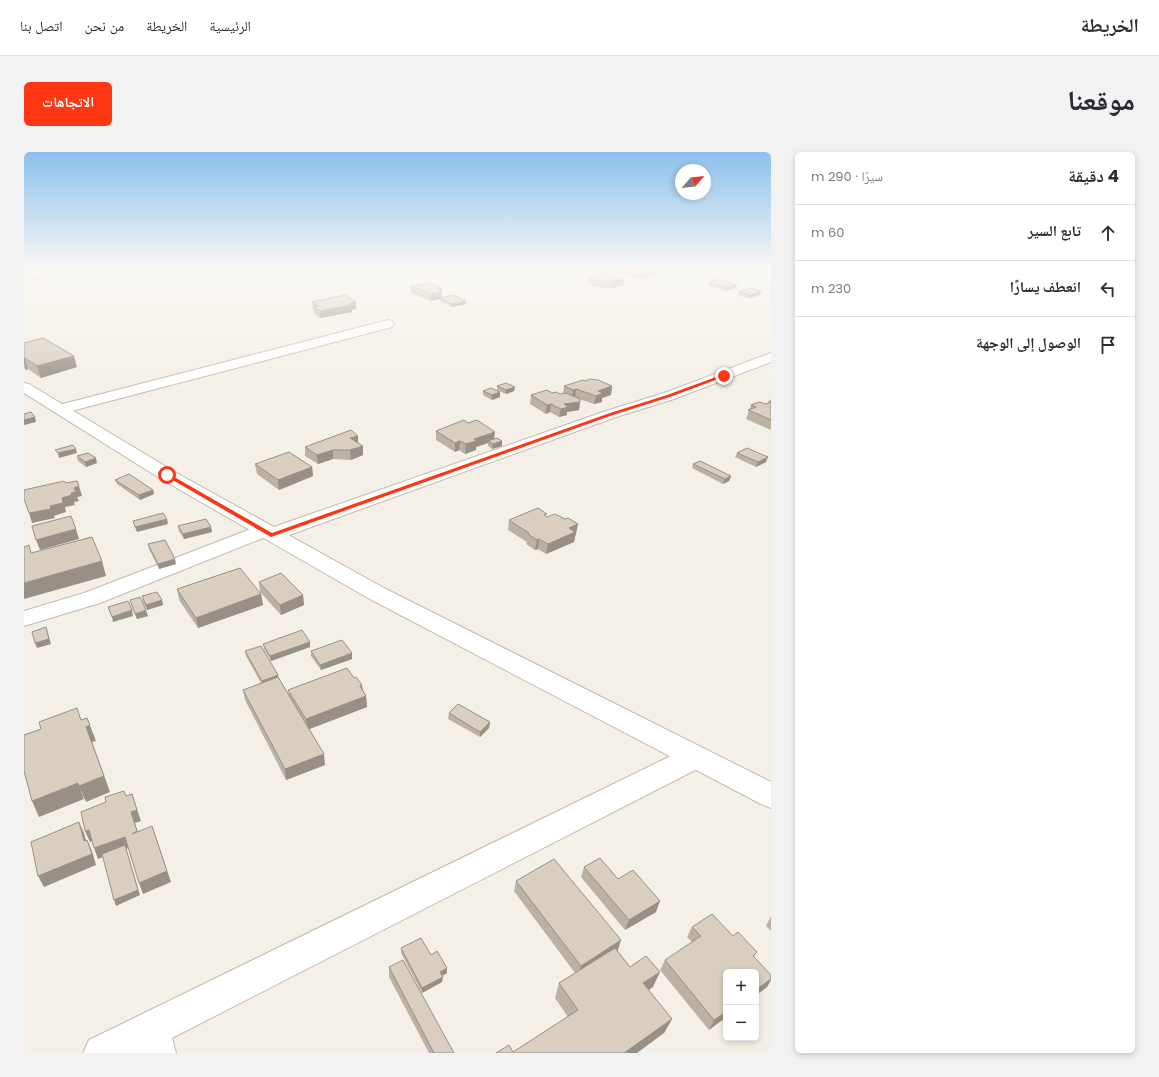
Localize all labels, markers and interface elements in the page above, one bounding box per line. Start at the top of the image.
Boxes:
text: الخريطة [1081,12,1139,39]
text: اتصل بنا [20,16,63,36]
text: من نحن [85,16,124,36]
text: الخريطة [146,16,187,36]
text: الرئيسية [209,16,251,36]
text: موقعنا [1067,81,1135,120]
button: الاتجاهات [24,82,112,126]
north arrow [675,164,711,200]
text: 4 دقيقة [1068,164,1119,188]
text: سيرًا · 290 m [811,167,883,186]
text: تابع السير [1028,220,1081,241]
icon: ahead [1097,222,1119,244]
text: 60 m [811,223,844,242]
text: انعطف يسارًا [1010,276,1081,297]
icon: left [1097,278,1119,300]
text: 230 m [811,279,851,298]
text: الوصول إلى الوجهة [976,332,1081,353]
icon: arrive [1097,334,1119,356]
route end [715,367,733,385]
route start [158,466,176,484]
map controls [723,969,759,1041]
button: + [723,969,759,1005]
button: − [723,1005,759,1041]

